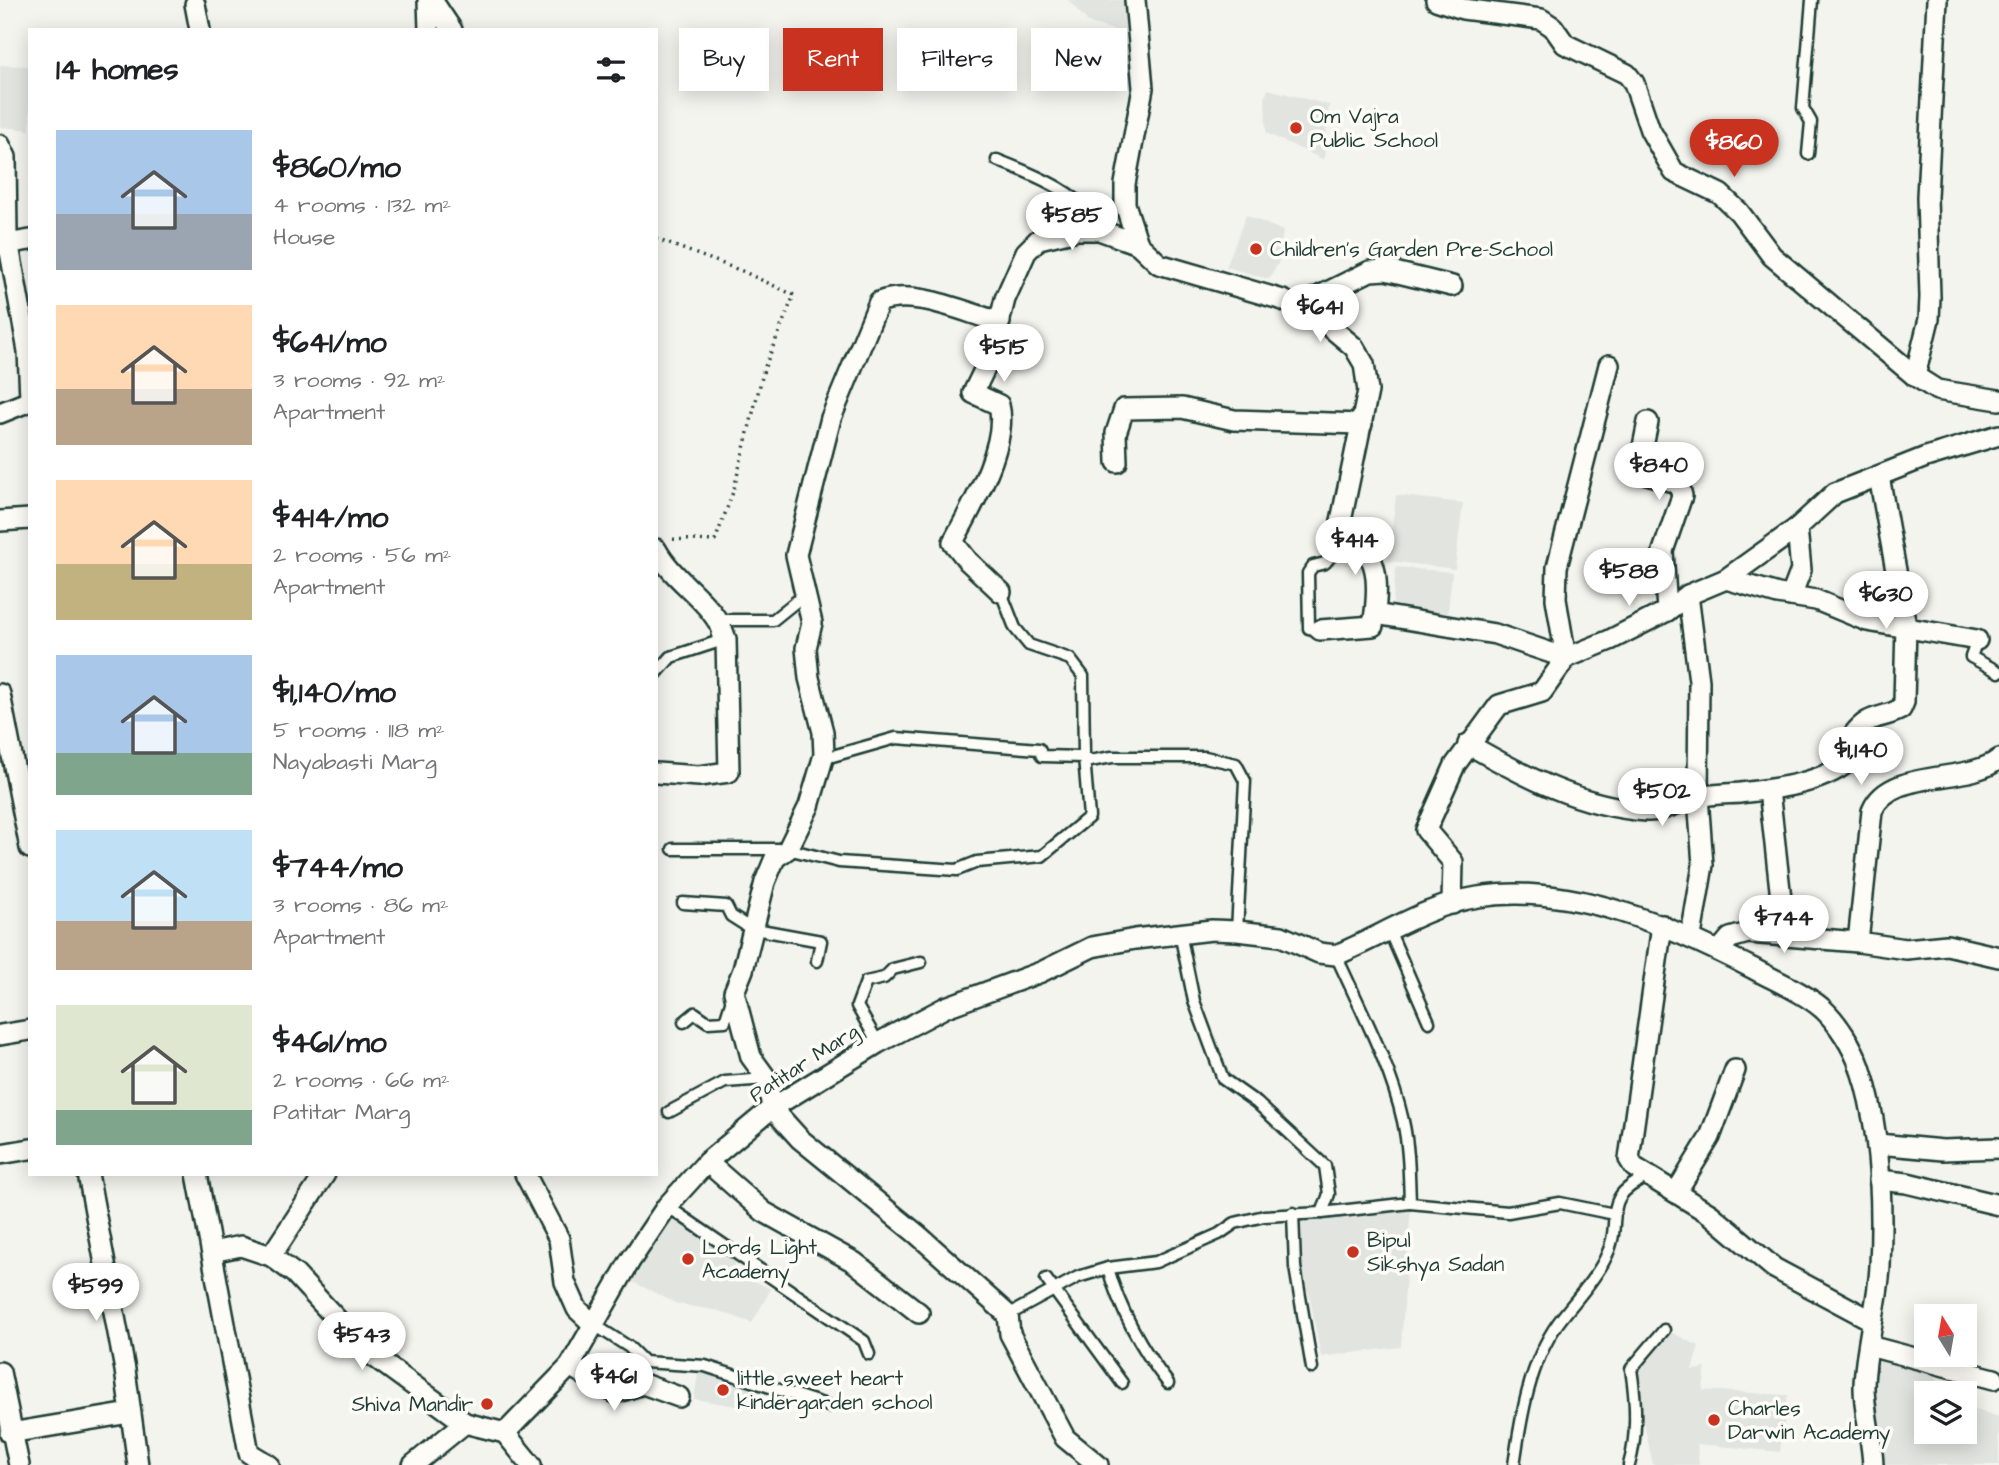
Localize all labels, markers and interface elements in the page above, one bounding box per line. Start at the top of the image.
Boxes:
chip: Buy [679,28,769,91]
chip: Rent [783,28,883,91]
chip: Filters [897,28,1017,91]
chip: New [1031,28,1127,91]
text: 14 homes [56,49,179,91]
icon: filters [592,51,630,89]
place label: Om Vajra Public School [1310,102,1438,155]
marker: Om Vajra Public School [1288,120,1304,136]
pin: $860 [1693,120,1775,179]
text: $860 [1706,126,1762,158]
text: $860/mo [273,147,401,189]
icon: home [112,158,196,242]
text: 4 rooms · 132 m² [273,189,451,221]
pin: $585 [1031,192,1113,252]
text: $585 [1042,199,1102,231]
text: House [273,221,336,253]
place label: Children's Garden Pre-School [1270,235,1553,264]
marker: Children's Garden Pre-School [1248,241,1264,257]
pin: $641 [1279,284,1361,344]
text: $641 [1297,291,1343,323]
text: $641/mo [273,322,387,364]
pin: $515 [963,324,1045,384]
text: $515 [980,331,1028,363]
icon: home [112,333,196,417]
text: 3 rooms · 92 m² [273,364,446,396]
text: Apartment [273,396,385,428]
pin: $840 [1618,442,1700,502]
text: $840 [1630,449,1688,481]
text: $414/mo [273,497,388,539]
icon: home [112,508,196,592]
pin: $414 [1314,518,1396,577]
text: $414 [1331,524,1379,556]
text: 2 rooms · 56 m² [273,539,451,571]
pin: $588 [1588,548,1670,608]
text: $588 [1600,555,1658,587]
text: Apartment [273,571,385,603]
pin: $630 [1845,572,1927,631]
text: $630 [1859,578,1913,610]
text: $1,140/mo [273,672,396,714]
icon: home [112,683,196,767]
text: 5 rooms · 118 m² [273,714,445,746]
pin: $1,140 [1804,728,1918,787]
text: $1,140 [1835,734,1887,766]
text: Nayabasti Marg [273,746,437,778]
pin: $502 [1621,768,1703,828]
text: $502 [1634,775,1690,807]
text: $744/mo [273,847,403,889]
icon: home [112,858,196,942]
text: 3 rooms · 86 m² [273,889,449,921]
pin: $744 [1743,895,1825,955]
text: $744 [1755,902,1813,934]
text: Apartment [273,921,385,953]
street label: Patitar Marg [744,1017,866,1111]
text: $461/mo [273,1022,387,1064]
icon: home [112,1033,196,1117]
text: 2 rooms · 66 m² [273,1064,450,1096]
text: Patitar Marg [273,1096,410,1128]
place label: Bipul Sikshya Sadan [1367,1226,1504,1281]
place label: Lords Light Academy [702,1233,818,1288]
marker: Bipul Sikshya Sadan [1345,1244,1361,1260]
marker: Lords Light Academy [680,1251,696,1267]
pin: $599 [55,1264,137,1323]
text: $599 [68,1270,124,1302]
north arrow [1914,1304,1978,1367]
map controls [1914,1304,1977,1444]
pin: $543 [321,1312,403,1372]
text: $543 [334,1319,390,1351]
pin: $461 [573,1354,655,1413]
text: $461 [591,1360,637,1392]
place label: little sweet heart kindergarden school [737,1364,933,1419]
button: layers [1914,1381,1977,1444]
marker: little sweet heart kindergarden school [715,1382,731,1398]
place label: Shiva Mandir [352,1390,473,1419]
place label: Charles Darwin Academy [1728,1394,1891,1449]
marker: Shiva Mandir [479,1396,495,1412]
marker: Charles Darwin Academy [1706,1412,1722,1428]

